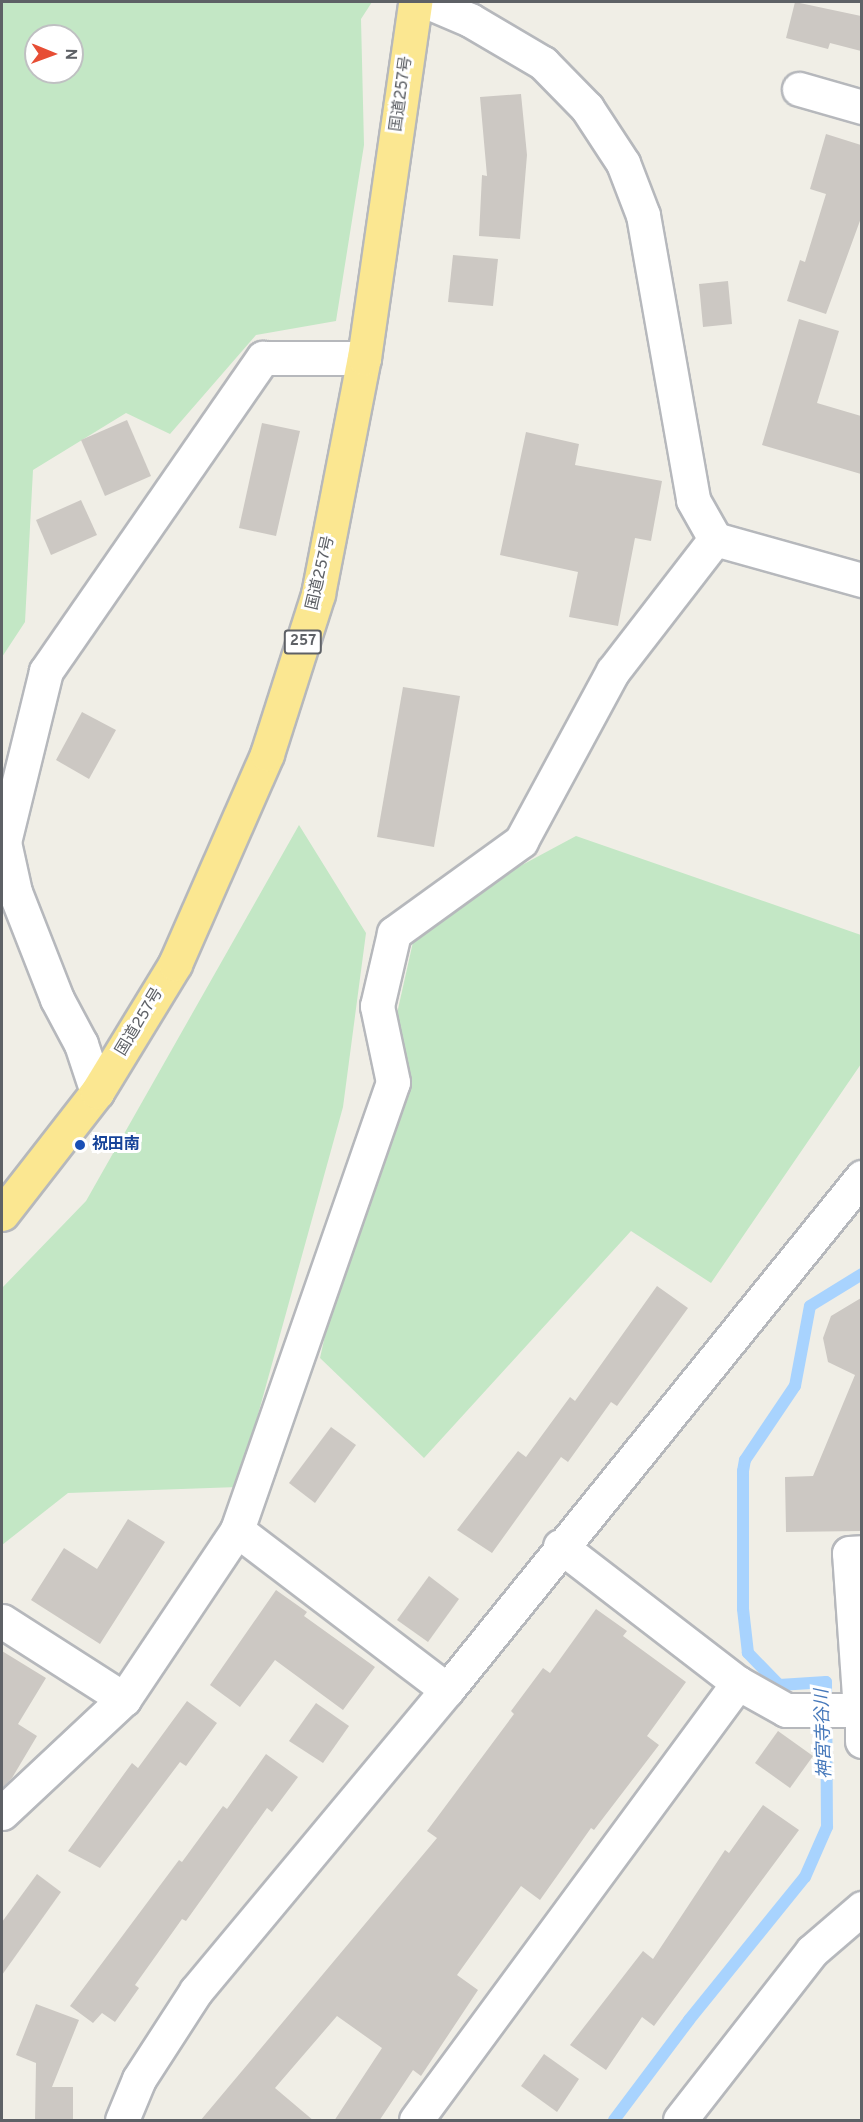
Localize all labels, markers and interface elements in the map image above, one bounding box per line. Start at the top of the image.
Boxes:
north arrow [24,24,84,84]
text: N [60,48,80,60]
street label: 国道257号 [387,55,417,133]
street label: 国道257号 [303,534,339,612]
road number: 257 [284,630,322,654]
street label: 国道257号 [112,985,168,1059]
place label: 祝田南 [92,1135,140,1155]
marker: 祝田南 [73,1138,87,1152]
water label: 神宮寺谷川 [813,1689,837,1779]

